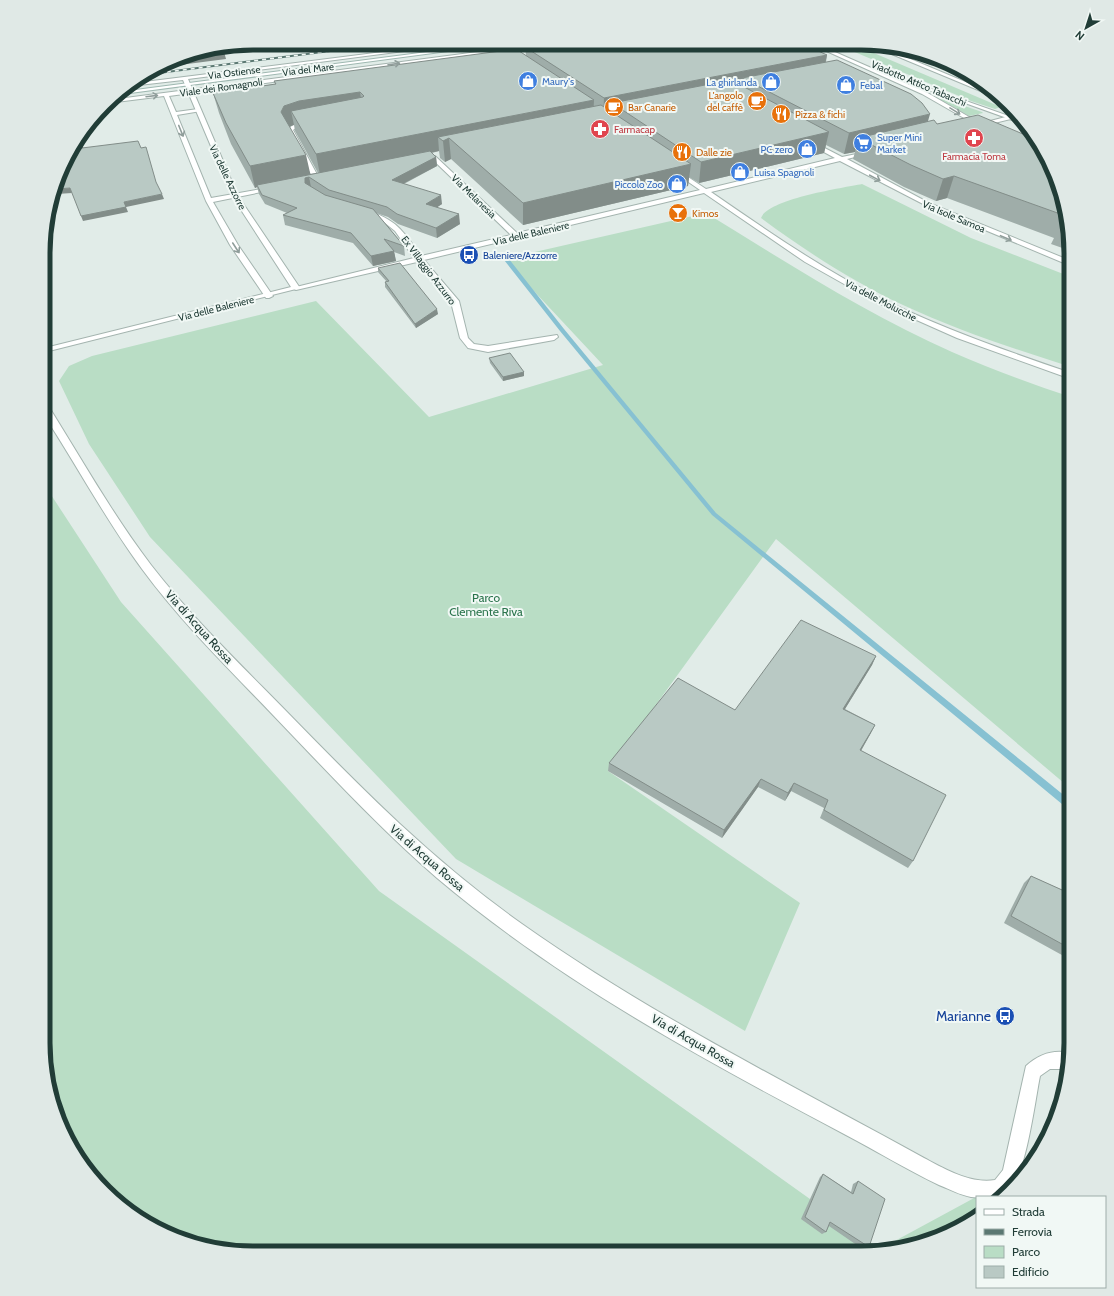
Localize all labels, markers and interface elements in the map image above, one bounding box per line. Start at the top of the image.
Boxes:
north arrow [1066,8,1106,48]
text: N [1072,28,1087,44]
street label: Viadotto Attico Tabacchi [869,57,968,109]
street label: Via del Mare [281,60,335,79]
one-way arrow [387,60,400,68]
street label: Via Ostiense [207,63,261,82]
shop icon: Maury's [517,70,539,92]
shop icon: La ghirlanda [760,71,782,93]
shop icon: Febal [835,74,857,96]
street label: Viale dei Romagnoli [179,75,263,100]
place label: Maury's [542,75,574,88]
place label: La ghirlanda [706,76,757,89]
place label: Febal [860,79,883,92]
place label: L'angolo del caffè [707,89,743,114]
cafe icon: L'angolo del caffè [746,90,768,112]
one-way arrow [145,92,158,100]
cafe icon: Bar Canarie [603,96,625,118]
place label: Bar Canarie [628,101,676,114]
restaurant icon: Pizza & fichi [770,103,792,125]
one-way arrow [949,107,960,115]
place label: Pizza & fichi [795,108,845,121]
pharmacy icon: Farmacap [589,118,611,140]
place label: Farmacap [614,123,656,136]
one-way arrow [177,124,185,136]
pharmacy icon: Farmacia Toma [963,127,985,149]
place label: Super Mini Market [877,131,922,156]
supermarket icon: Super Mini Market [852,132,874,154]
shop icon: PC zero [796,138,818,160]
restaurant icon: Dalle zie [671,141,693,163]
street label: Via delle Azzorre [206,143,249,212]
place label: PC zero [761,143,793,156]
place label: Dalle zie [696,146,732,159]
place label: Farmacia Toma [942,150,1006,163]
shop icon: Luisa Spagnoli [729,161,751,183]
place label: Luisa Spagnoli [754,166,814,179]
street label: Via Melanesia [448,172,499,221]
shop icon: Piccolo Zoo [666,173,688,195]
one-way arrow [869,174,881,182]
place label: Piccolo Zoo [615,178,663,191]
street label: Via Isole Samoa [920,197,987,236]
bar icon: Kimos [667,202,689,224]
place label: Kimos [692,207,718,220]
street label: Via delle Baleniere [492,218,570,249]
street label: Ex Villaggio Azzurro [398,233,459,308]
one-way arrow [999,234,1011,242]
one-way arrow [233,242,241,254]
bus stop icon: Baleniere/Azzorre [458,244,480,266]
place label: Baleniere/Azzorre [483,249,557,262]
street label: Via delle Molucche [843,277,919,324]
street label: Via delle Baleniere [177,293,255,324]
street label: Via di Acqua Rossa [162,587,237,667]
park label: Parco Clemente Riva [449,590,523,619]
street label: Via di Acqua Rossa [387,821,468,894]
bus stop icon: Marianne [994,1005,1016,1027]
place label: Marianne [936,1007,991,1025]
street label: Via di Acqua Rossa [649,1011,738,1071]
legend [976,1196,1106,1288]
text: Strada [1012,1204,1045,1219]
text: Ferrovia [1012,1224,1052,1239]
text: Parco [1012,1244,1040,1259]
text: Edificio [1012,1264,1049,1279]

